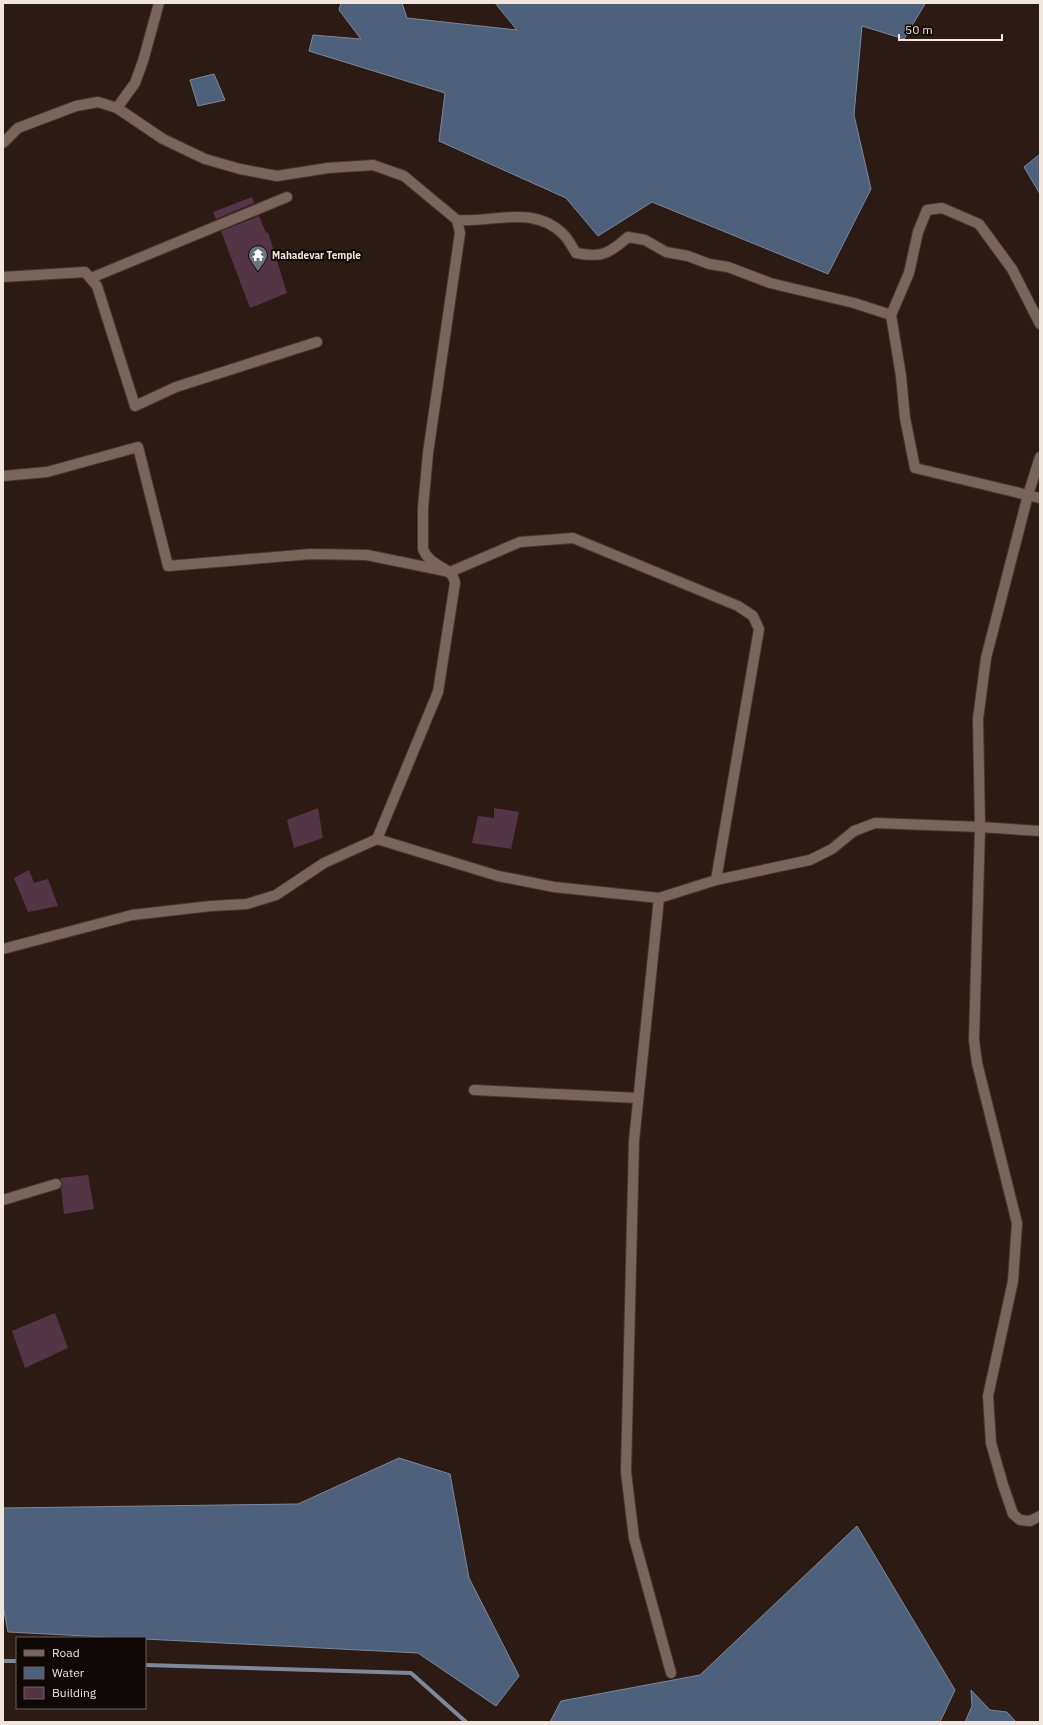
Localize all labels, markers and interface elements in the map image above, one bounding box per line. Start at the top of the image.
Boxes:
scale bar [899,16,1002,42]
text: 50 m [905,22,933,37]
temple icon: Mahadevar Temple [247,244,269,272]
place label: Mahadevar Temple [272,249,361,262]
legend [16,1637,146,1709]
text: Road [52,1645,80,1660]
text: Water [52,1665,85,1680]
text: Building [52,1685,97,1700]

